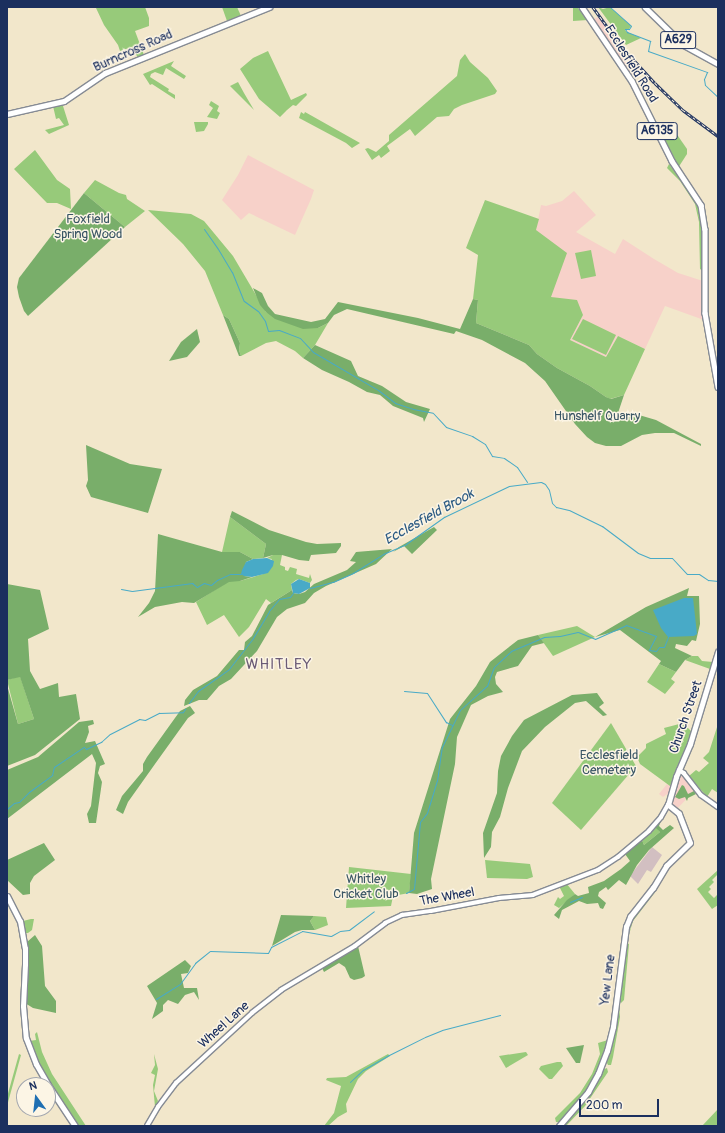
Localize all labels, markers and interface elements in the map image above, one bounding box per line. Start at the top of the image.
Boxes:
street label: Ecclesfield Road [601,22,661,106]
street label: Burncross Road [91,27,175,75]
road number: A629 [660,30,696,50]
road number: A6135 [636,121,678,141]
park label: Foxfield Spring Wood [54,212,122,243]
park label: Hunshelf Quarry [554,408,640,424]
water label: Ecclesfield Brook [381,485,477,549]
district label: WHITLEY [246,656,312,674]
street label: Church Street [666,678,706,756]
park label: Ecclesfield Cemetery [580,748,638,779]
park label: Whitley Cricket Club [333,872,399,903]
street label: The Wheel [418,884,476,910]
street label: Yew Lane [597,954,619,1006]
street label: Wheel Lane [195,998,253,1052]
north arrow [16,1077,56,1117]
text: N [28,1079,38,1093]
scale bar [581,1091,661,1117]
text: 200 m [586,1098,622,1113]

